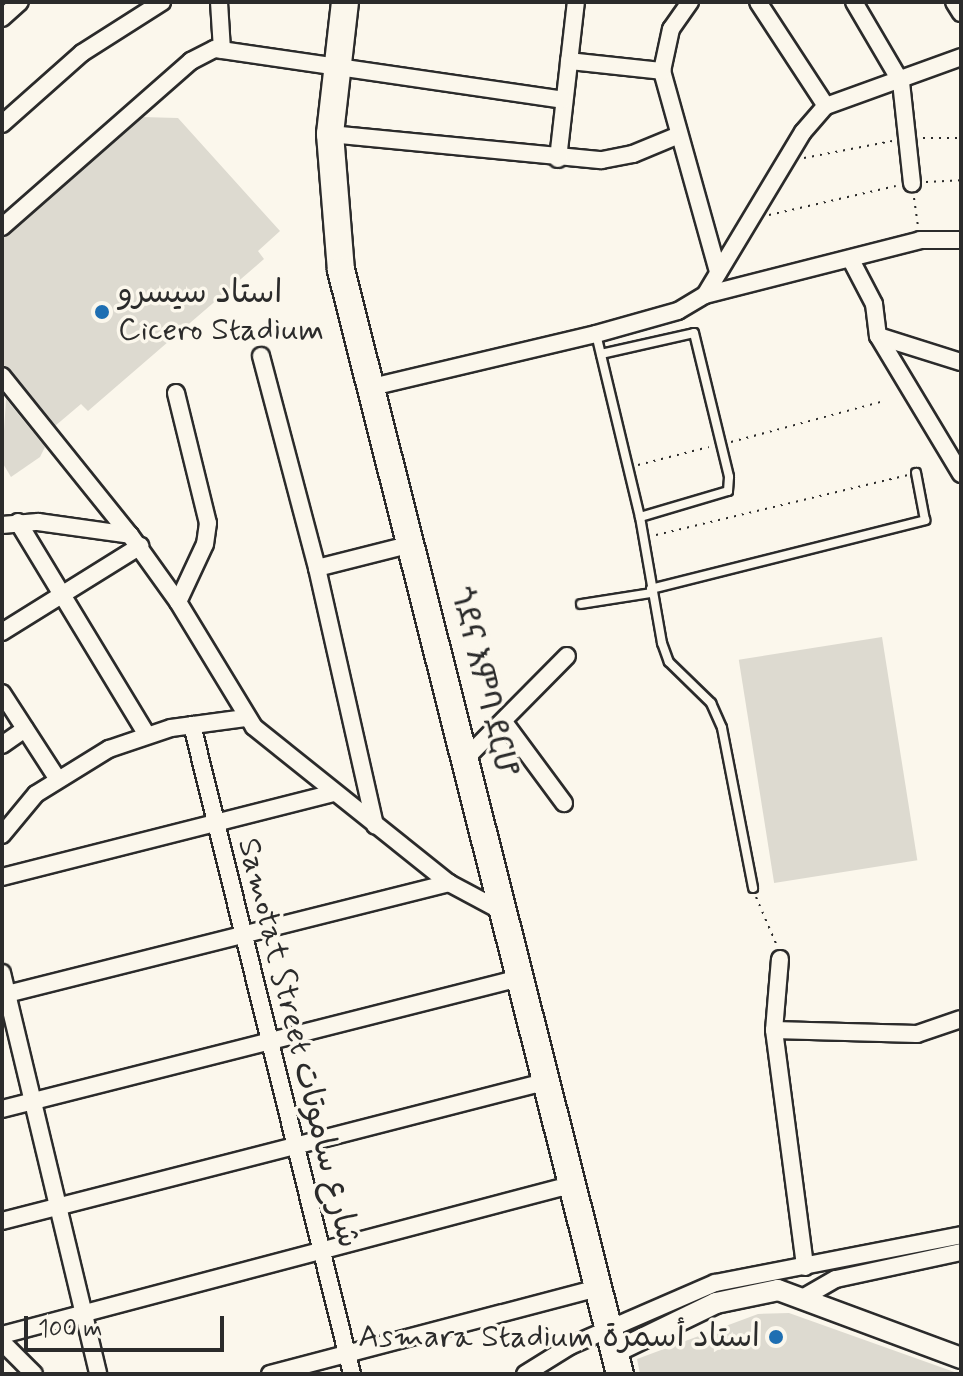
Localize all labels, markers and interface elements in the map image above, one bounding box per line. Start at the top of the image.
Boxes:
place label: استاد سيسرو Cicero Stadium [118,275,324,350]
marker: استاد سيسرو Cicero Stadium [93,303,111,321]
street label: ጎደና እምባ ደርሆ [441,583,525,781]
street label: Samotat Street شارع ساموتات [228,832,368,1254]
scale bar [28,1300,228,1350]
text: 100 m [38,1314,102,1345]
place label: Asmara Stadium استاد أسمرة [358,1318,760,1356]
marker: Asmara Stadium استاد أسمرة [767,1328,785,1346]

